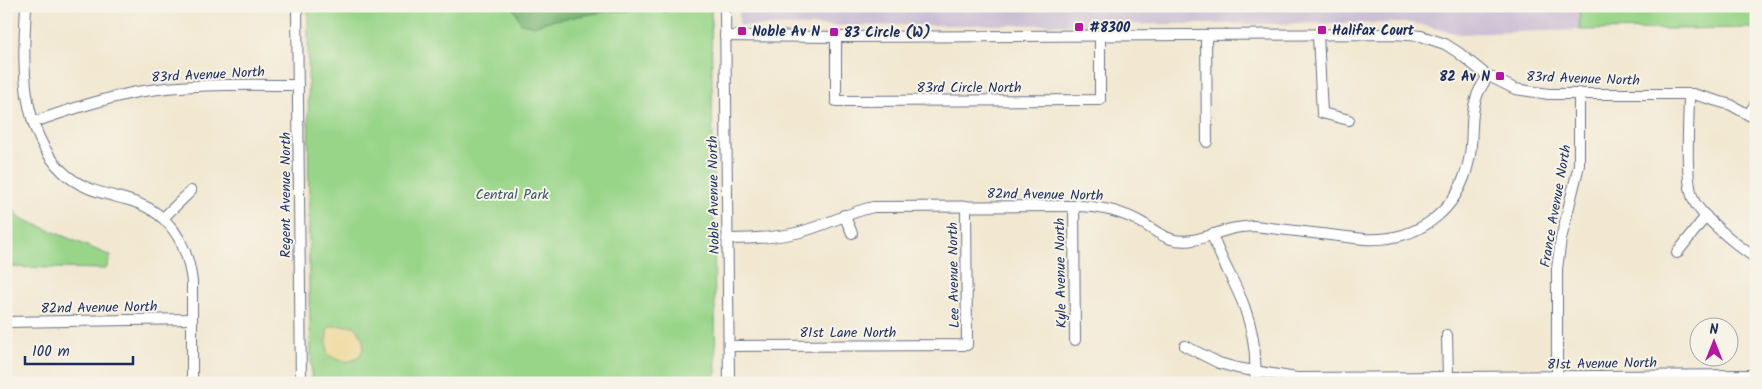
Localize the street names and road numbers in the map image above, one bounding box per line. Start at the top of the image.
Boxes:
street label: 83rd Avenue North [151,61,265,89]
street label: 83rd Avenue North [1526,66,1640,92]
street label: 83rd Circle North [917,77,1021,99]
street label: Regent Avenue North [275,132,297,258]
street label: Noble Avenue North [702,135,726,255]
street label: France Avenue North [1534,143,1578,269]
street label: 82nd Avenue North [986,183,1104,207]
street label: Kyle Avenue North [1049,218,1073,328]
street label: Lee Avenue North [942,222,966,328]
street label: 82nd Avenue North [40,296,158,320]
street label: 81st Lane North [800,322,896,344]
street label: 81st Avenue North [1547,352,1657,376]

